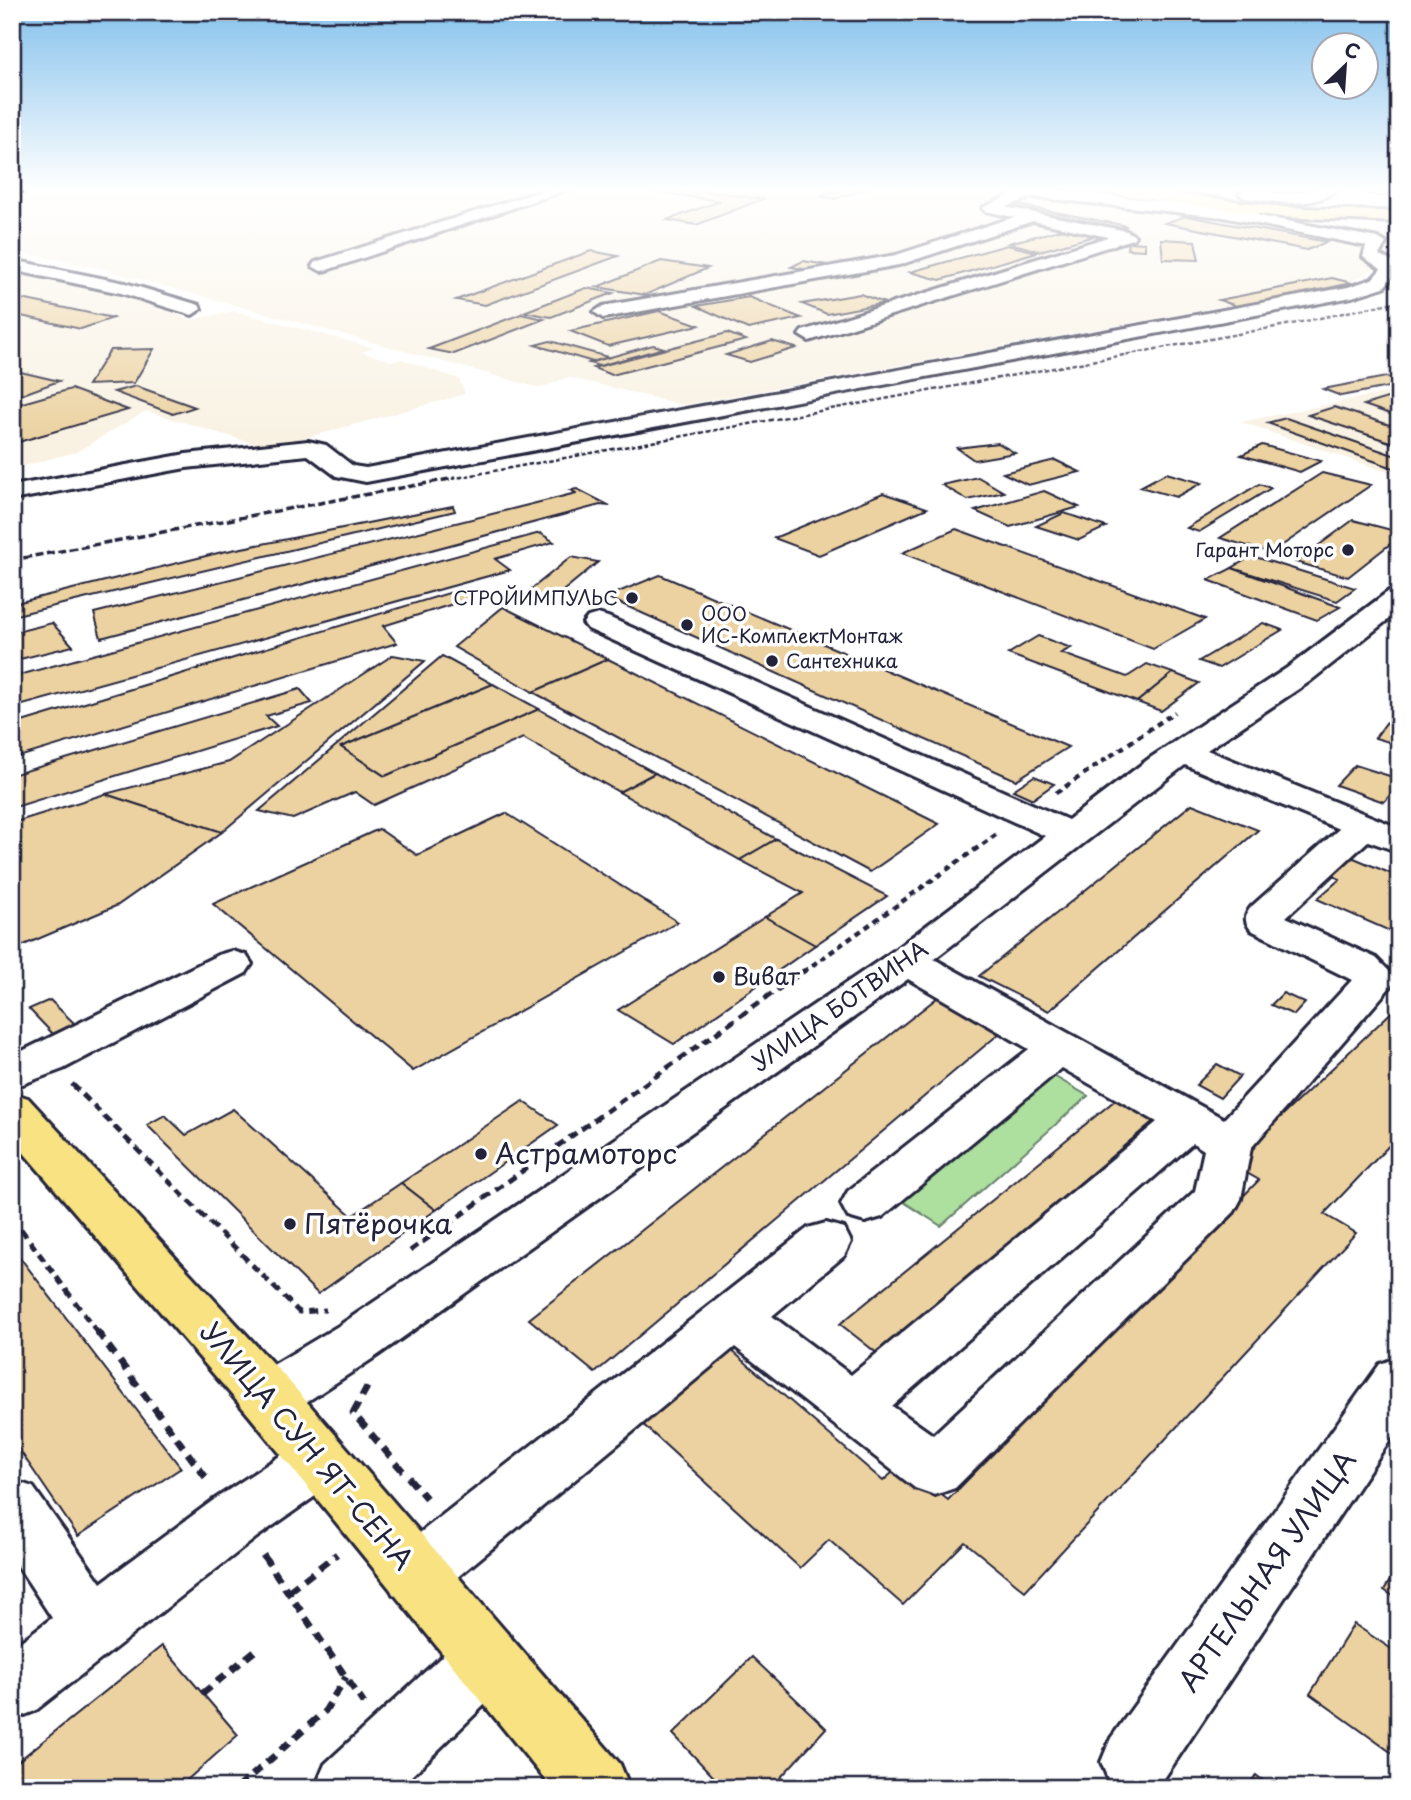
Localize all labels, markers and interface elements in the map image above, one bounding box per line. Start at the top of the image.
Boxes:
north arrow [1310,32,1380,102]
text: С [1340,34,1365,65]
place label: Гарант Моторс [1196,535,1334,563]
marker: Гарант Моторс [1340,542,1356,558]
place label: СТРОЙИМПУЛЬС [453,583,618,611]
marker: СТРОЙИМПУЛЬС [624,590,640,606]
place label: ООО ИС-КомплектМонтаж [701,599,903,649]
marker: ООО ИС-КомплектМонтаж [679,617,695,633]
place label: Сантехника [786,646,898,674]
marker: Сантехника [764,653,780,669]
street label: УЛИЦА БОТВИНА [744,931,934,1079]
place label: Виват [733,958,801,993]
marker: Виват [711,969,727,985]
place label: Астрамоторс [495,1131,677,1174]
marker: Астрамоторс [473,1146,489,1162]
place label: Пятёрочка [304,1201,453,1244]
marker: Пятёрочка [282,1216,298,1232]
street label: УЛИЦА СУН ЯТ-СЕНА [191,1311,425,1579]
street label: АРТЕЛЬНАЯ УЛИЦА [1166,1441,1365,1700]

